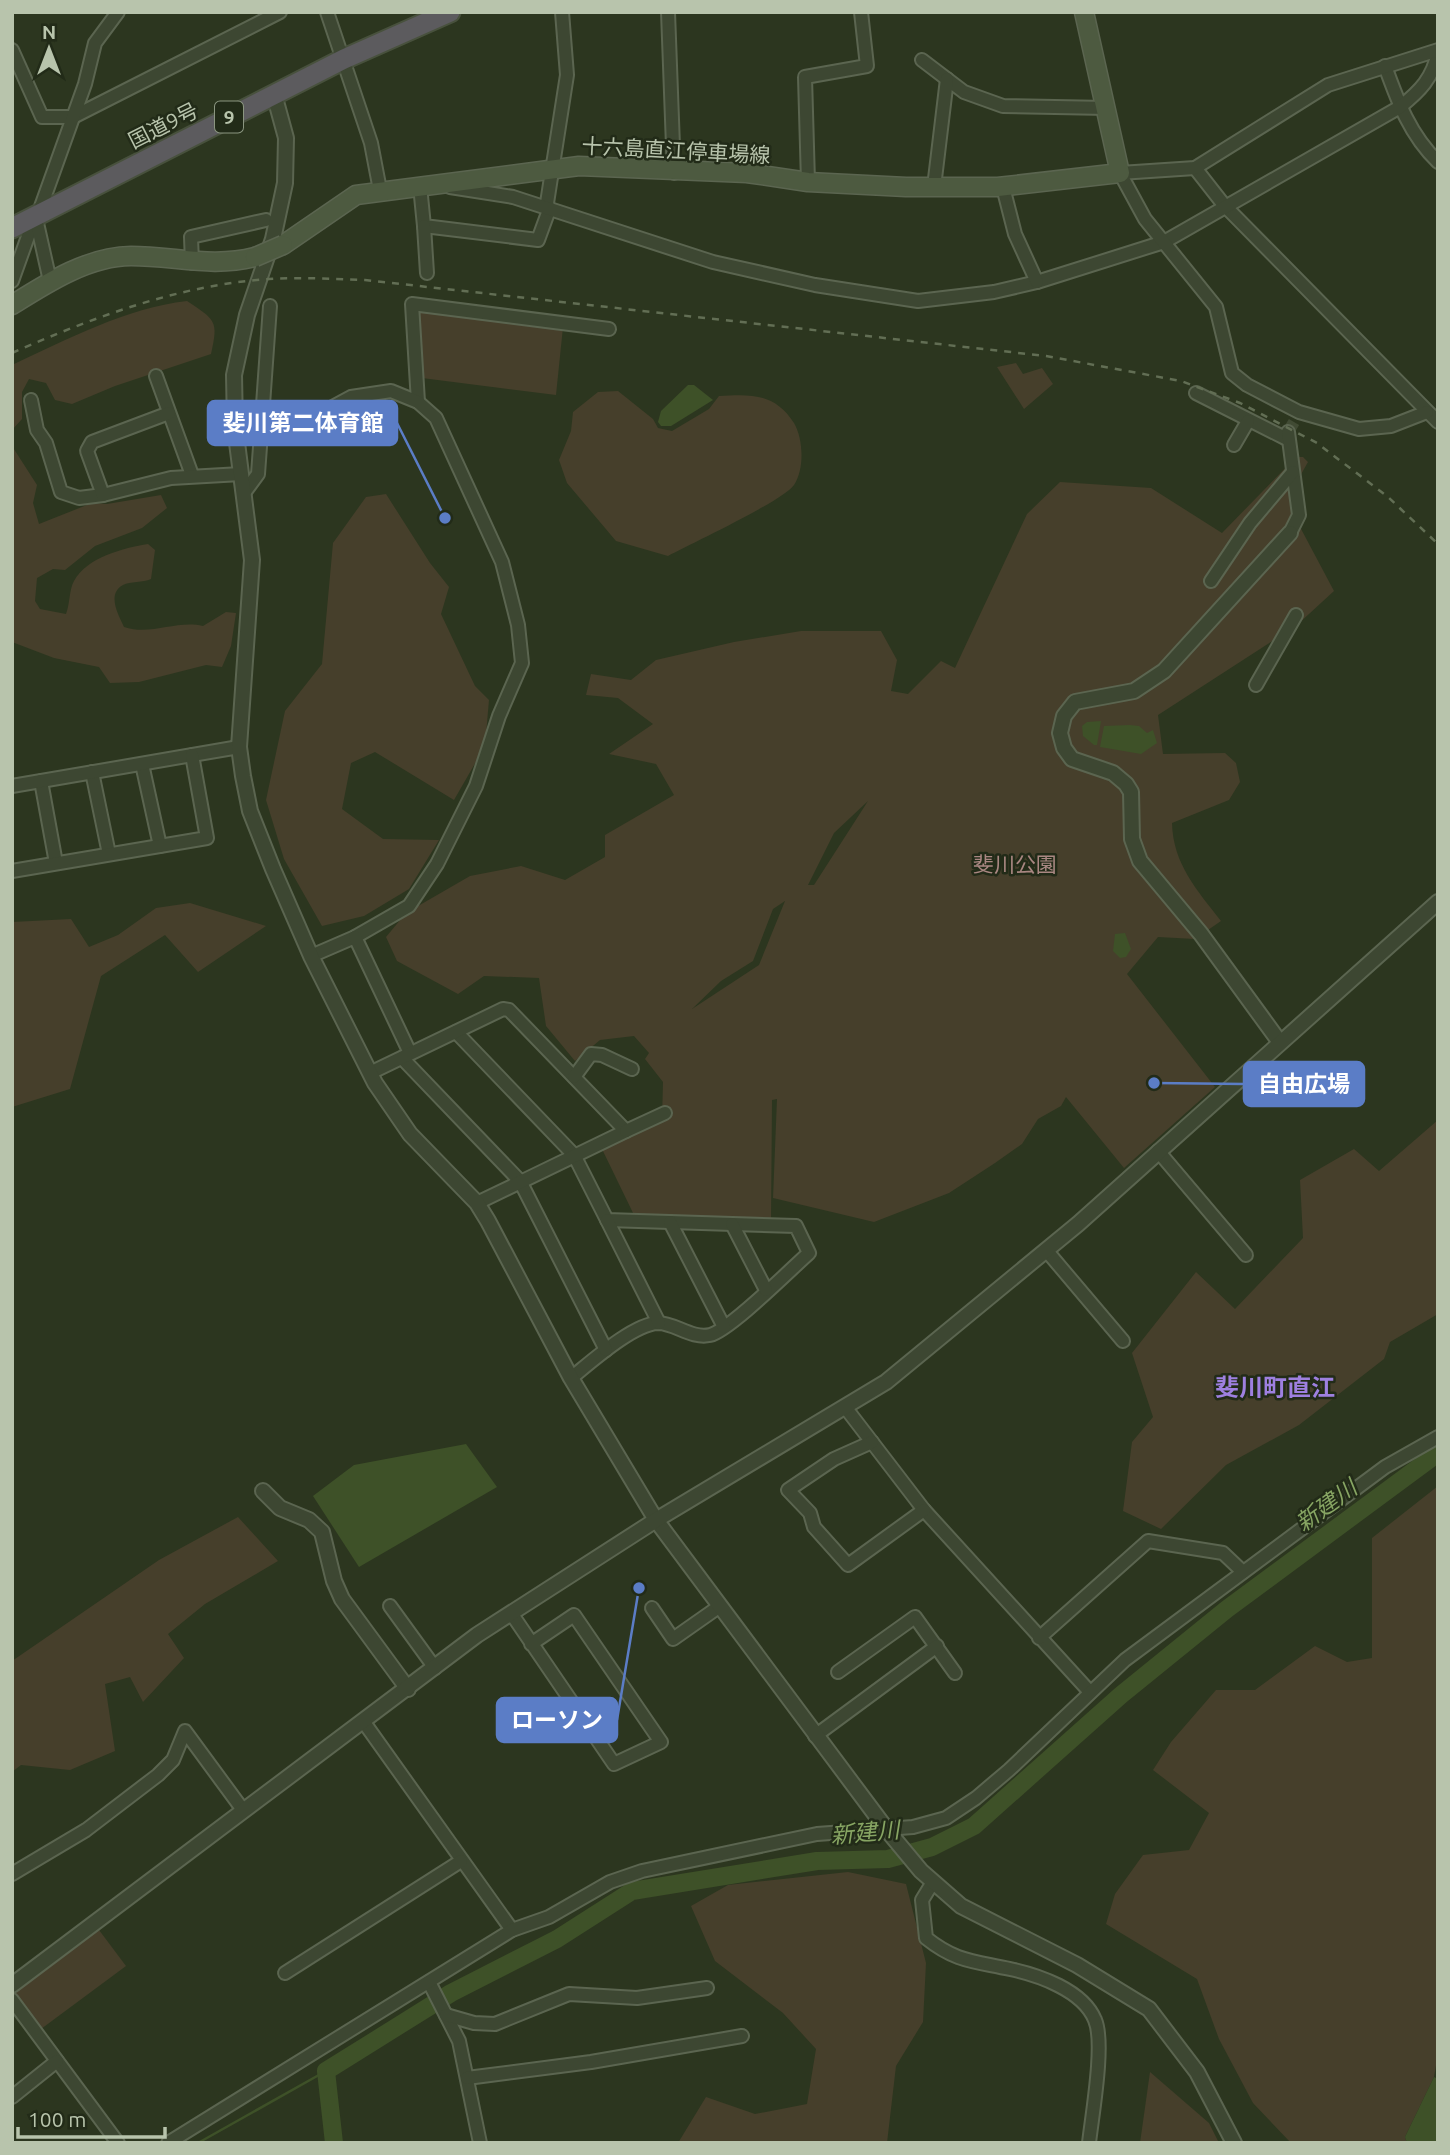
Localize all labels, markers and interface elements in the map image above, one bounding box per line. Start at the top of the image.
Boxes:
north arrow [14,14,84,84]
text: N [42,21,56,43]
street label: 国道9号 [124,97,202,153]
road number: 9 [215,102,243,132]
street label: 十六島直江停車場線 [581,133,771,167]
callout: 斐川第二体育館 [208,401,397,445]
text: 斐川第二体育館 [223,410,384,435]
park label: 斐川公園 [973,852,1057,876]
callout: 自由広場 [1244,1062,1364,1106]
text: 自由広場 [1258,1071,1350,1096]
district label: 斐川町直江 [1215,1374,1335,1401]
water label: 新建川 [1291,1473,1364,1535]
callout: ローソン [497,1698,617,1742]
text: ローソン [511,1707,603,1732]
water label: 新建川 [830,1816,903,1847]
scale bar [18,2096,164,2140]
text: 100 m [28,2107,86,2131]

